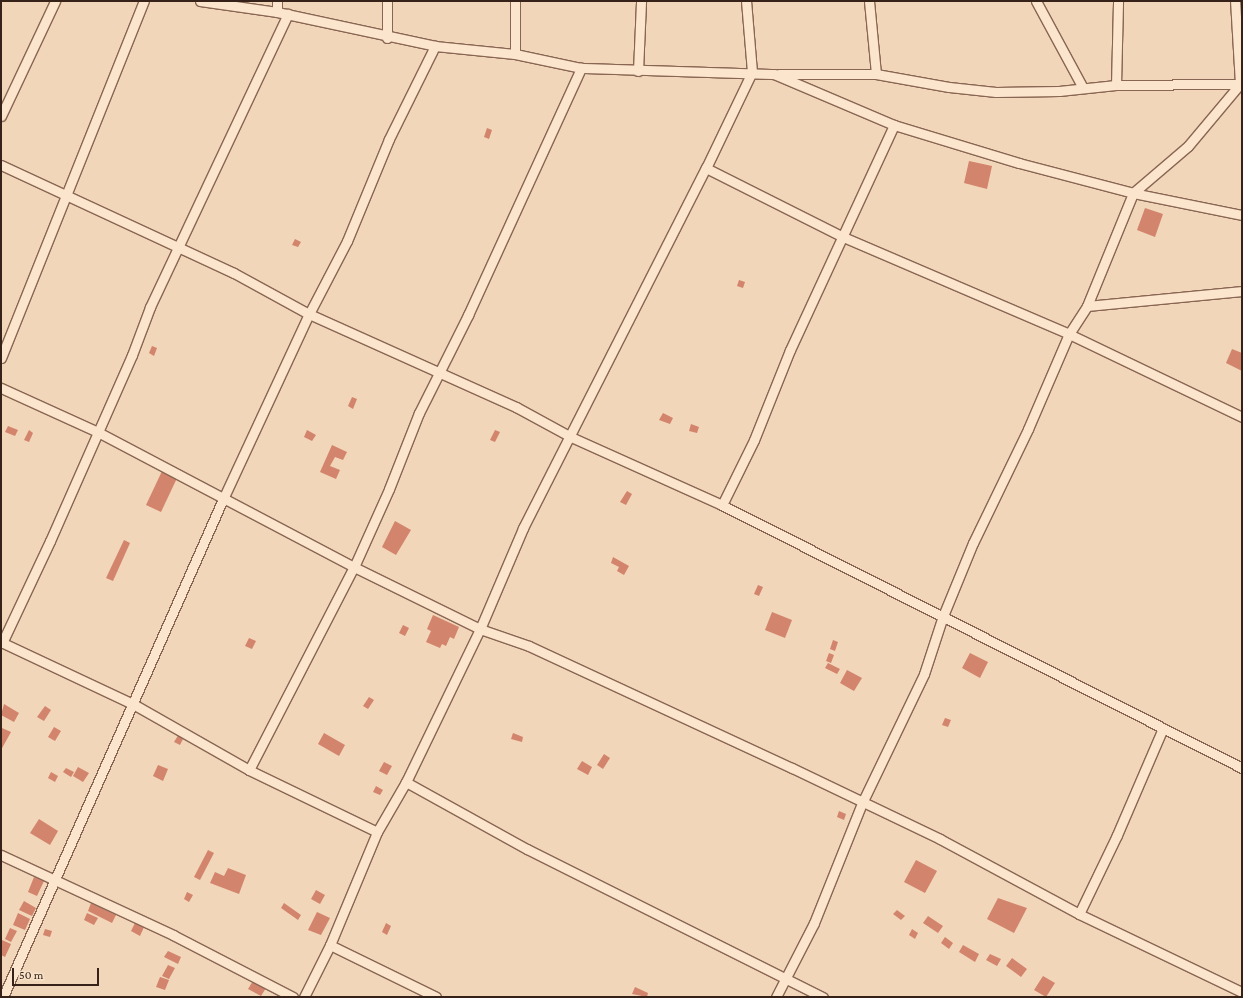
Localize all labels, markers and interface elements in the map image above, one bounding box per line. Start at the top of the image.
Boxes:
scale bar [14,960,101,986]
text: 50 m [19,968,43,982]

